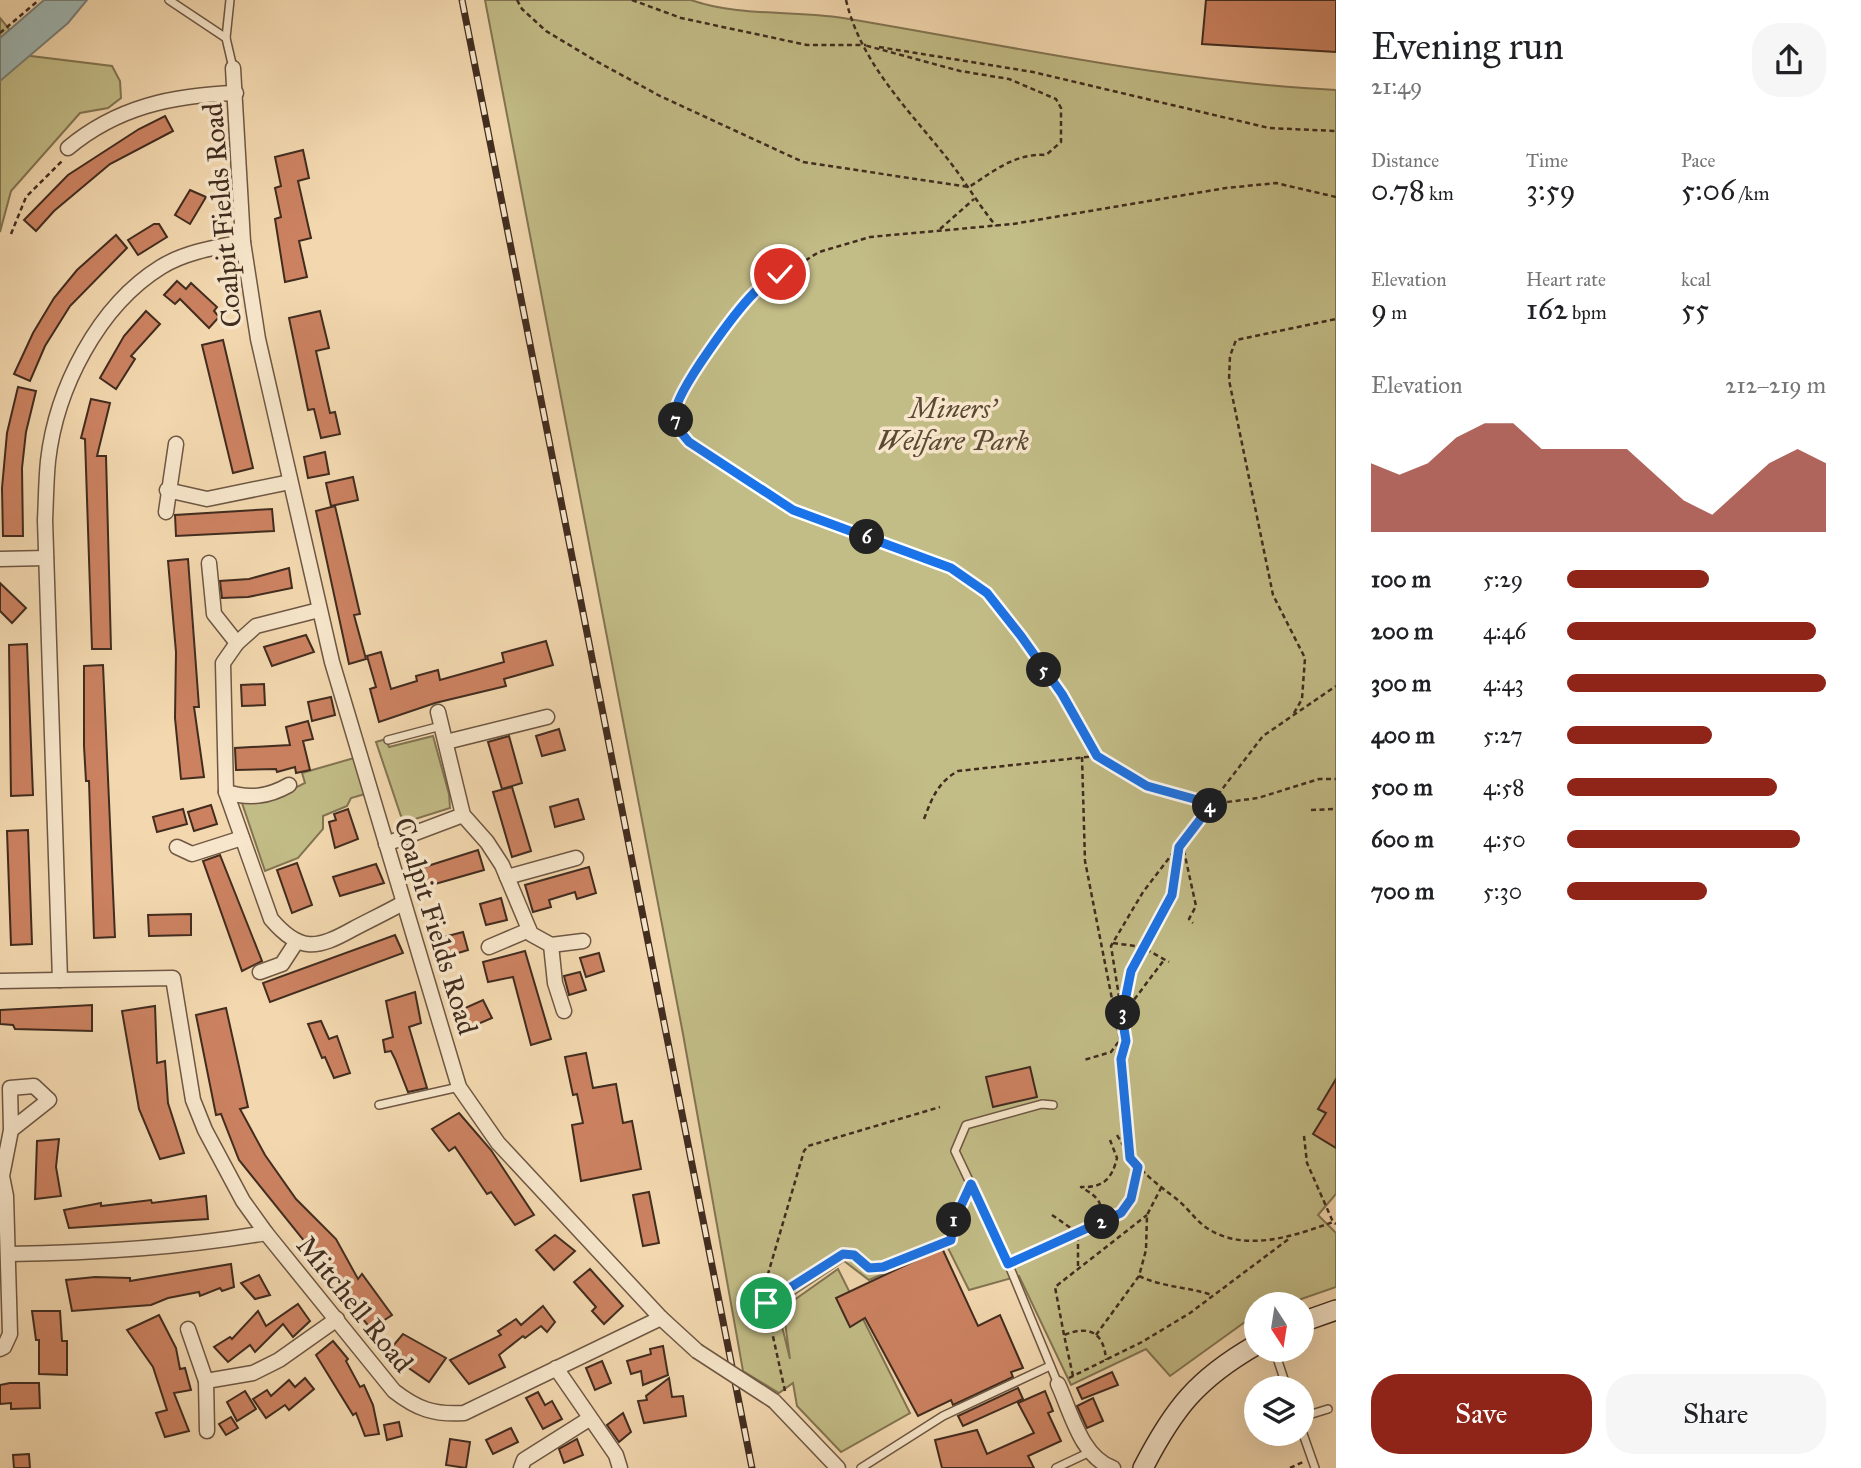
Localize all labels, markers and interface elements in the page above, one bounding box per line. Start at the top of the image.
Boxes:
text: Evening run [1371,23,1564,69]
button: share [1752,23,1826,97]
text: 21:49 [1371,72,1422,100]
street label: Coalpit Fields Road [195,101,249,329]
text: Distance [1371,149,1439,172]
text: Time [1526,149,1568,172]
text: Pace [1681,149,1715,172]
text: 0.78 [1371,172,1425,208]
text: 3:59 [1526,172,1576,208]
text: 5:06 [1681,172,1735,208]
text: km [1425,182,1454,205]
text: /km [1735,182,1769,205]
pin [750,244,810,304]
icon: check [761,255,799,293]
text: Elevation [1371,268,1446,291]
text: Heart rate [1526,268,1606,291]
text: kcal [1681,268,1711,291]
text: 9 [1371,291,1387,327]
text: 162 [1526,291,1568,327]
text: 55 [1681,291,1709,327]
text: m [1387,301,1407,324]
text: bpm [1568,301,1607,324]
text: Elevation [1371,371,1462,399]
text: 212–219 m [1725,371,1826,399]
park label: Miners' Welfare Park [877,391,1029,458]
pin: 7 [658,402,694,438]
text: 7 [670,408,681,431]
pin: 6 [850,520,884,554]
text: 6 [862,525,871,548]
text: 100 m [1371,565,1431,593]
text: 5:29 [1483,565,1523,593]
text: 200 m [1371,617,1433,645]
text: 4:46 [1483,617,1526,645]
pin: 5 [1026,652,1062,688]
text: 5 [1039,658,1048,681]
text: 300 m [1371,669,1431,697]
text: 4:43 [1483,669,1524,697]
text: 400 m [1371,721,1435,749]
text: 5:27 [1483,721,1523,749]
text: 500 m [1371,773,1433,801]
text: 4:58 [1483,773,1525,801]
pin: 4 [1192,788,1228,824]
text: 4 [1204,794,1215,817]
street label: Coalpit Fields Road [386,813,486,1039]
text: 600 m [1371,825,1434,853]
text: 4:50 [1483,825,1526,853]
text: 700 m [1371,877,1434,905]
text: 5:30 [1483,877,1522,905]
pin: 3 [1106,996,1140,1030]
text: 3 [1119,1001,1126,1024]
pin: 1 [936,1202,972,1238]
pin: 2 [1084,1204,1120,1240]
text: 1 [950,1208,957,1231]
text: 2 [1097,1210,1106,1233]
street label: Mitchell Road [289,1228,421,1380]
pin [736,1273,796,1333]
icon: arrive [747,1284,785,1322]
north arrow [1244,1292,1314,1362]
map controls [1244,1292,1314,1446]
button: Save [1371,1374,1592,1454]
button: Share [1606,1374,1826,1454]
button: layers [1244,1376,1314,1446]

